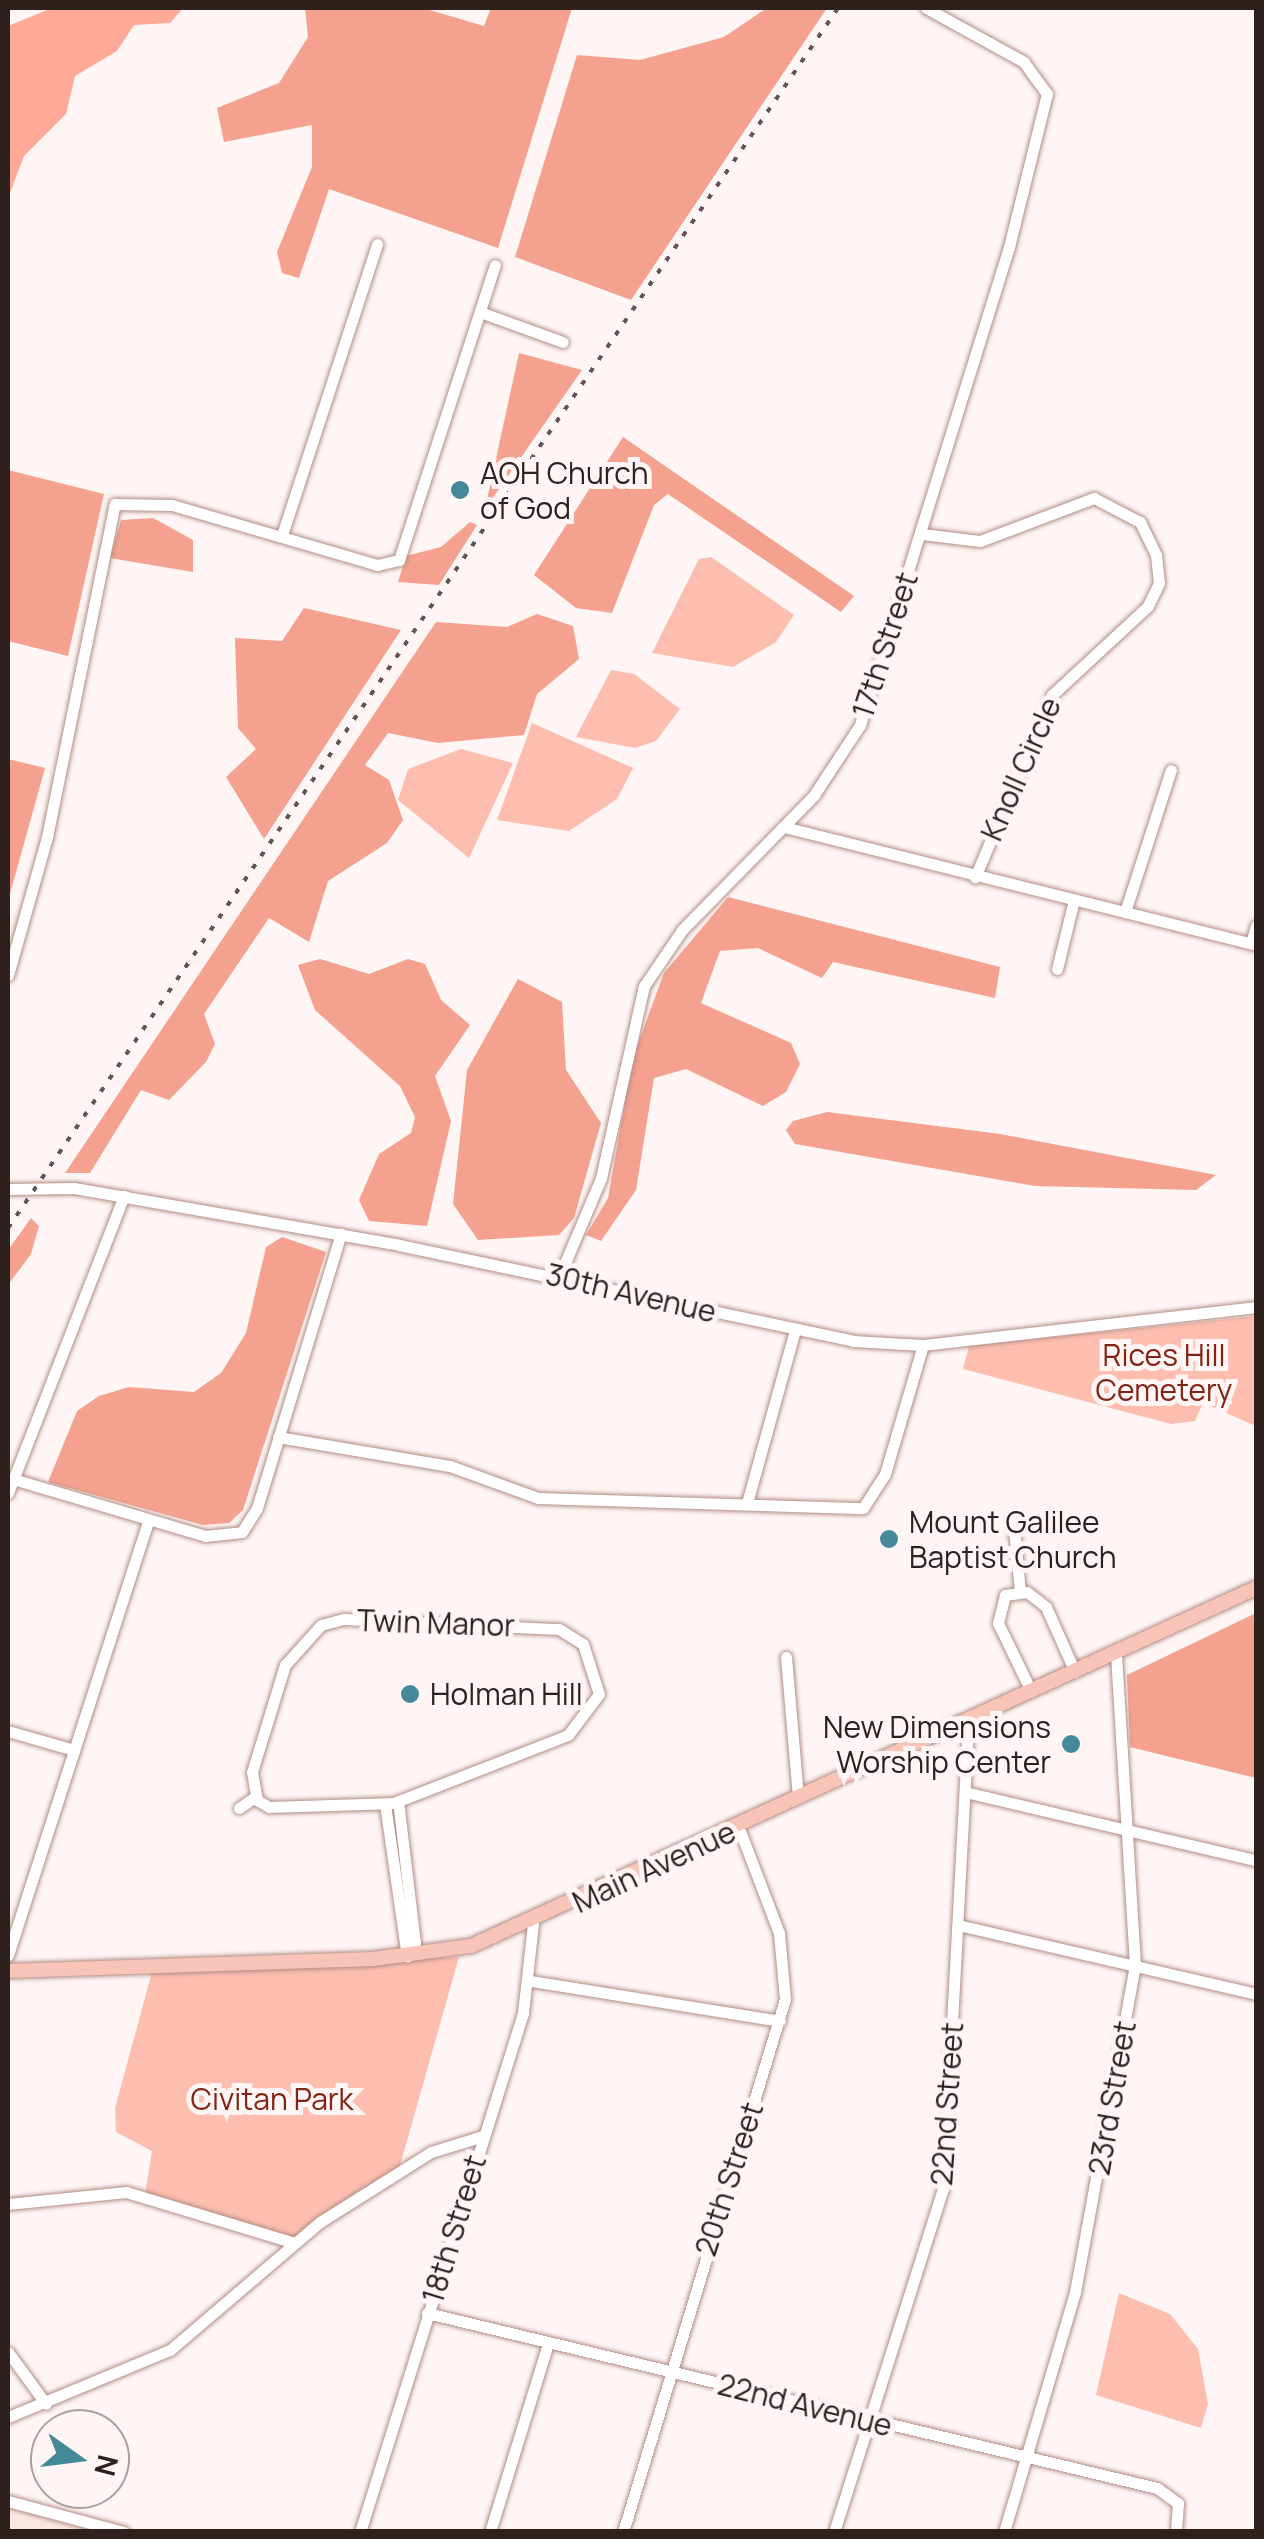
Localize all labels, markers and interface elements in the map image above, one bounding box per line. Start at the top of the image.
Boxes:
place label: AOH Church of God [480,455,649,526]
marker: AOH Church of God [449,479,471,501]
street label: 17th Street [845,568,925,722]
street label: Knoll Circle [973,692,1069,846]
street label: 30th Avenue [542,1256,720,1330]
park label: Rices Hill Cemetery [1096,1337,1232,1408]
place label: Mount Galilee Baptist Church [909,1504,1117,1574]
marker: Mount Galilee Baptist Church [878,1528,900,1550]
street label: Twin Manor [356,1602,516,1644]
place label: Holman Hill [430,1676,583,1712]
marker: Holman Hill [399,1683,421,1705]
place label: New Dimensions Worship Center [823,1709,1051,1780]
marker: New Dimensions Worship Center [1060,1733,1082,1755]
street label: Main Avenue [567,1814,741,1920]
street label: 23rd Street [1081,2018,1143,2178]
street label: 22nd Street [923,2021,971,2187]
park label: Civitan Park [191,2081,353,2117]
street label: 20th Street [687,2098,771,2260]
street label: 18th Street [414,2151,494,2307]
street label: 22nd Avenue [714,2366,896,2444]
north arrow [30,2409,130,2509]
text: N [86,2451,128,2480]

